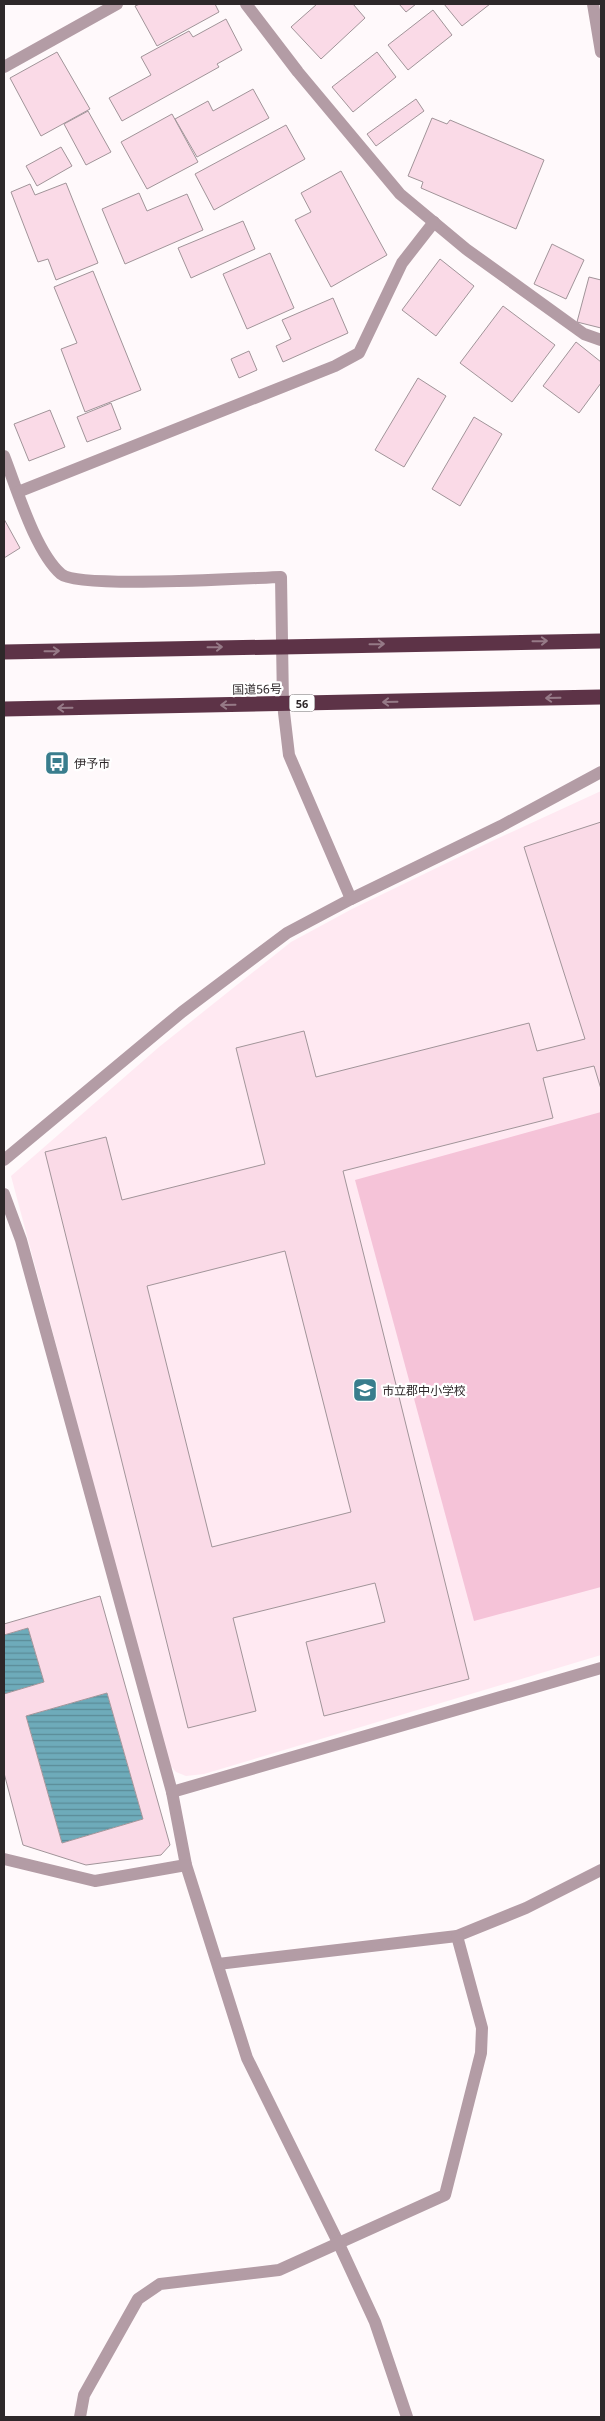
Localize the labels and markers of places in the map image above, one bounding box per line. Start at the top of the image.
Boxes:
bus stop icon: 伊予市 [44,750,70,776]
place label: 伊予市 [74,755,110,772]
school or university icon: 市立郡中小学校 [352,1377,378,1403]
place label: 市立郡中小学校 [382,1382,466,1399]

